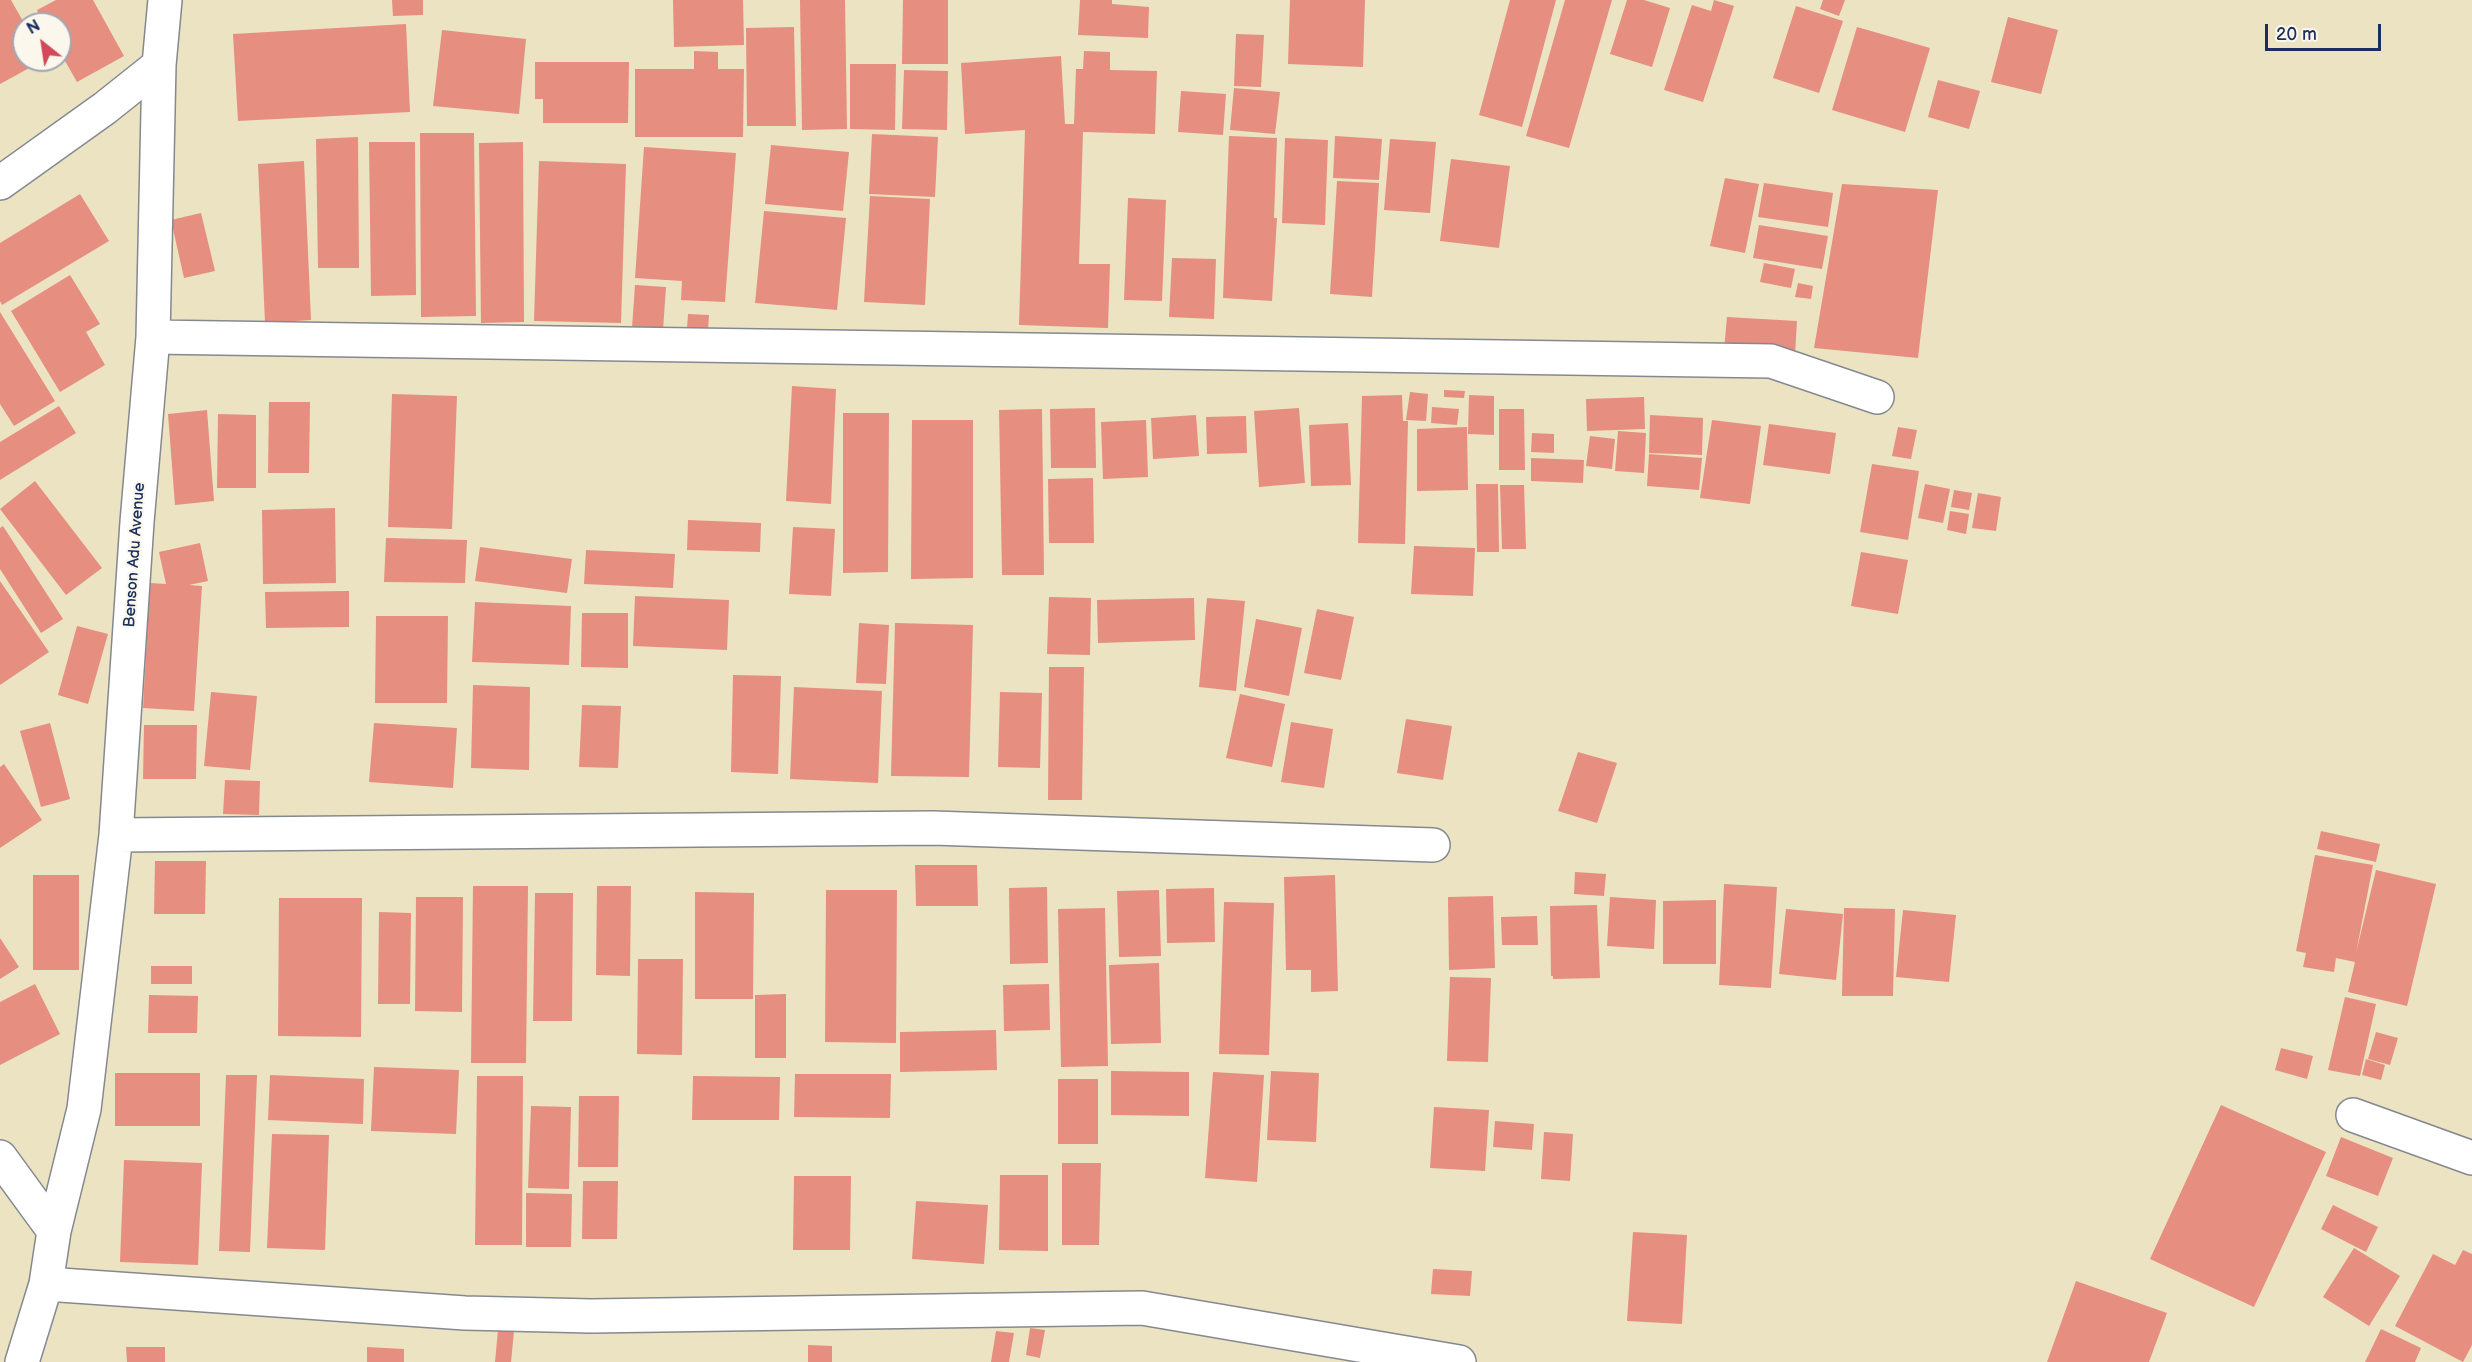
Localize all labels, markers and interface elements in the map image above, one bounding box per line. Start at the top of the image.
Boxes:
north arrow [12,12,72,72]
scale bar [2268,12,2384,50]
text: N [24,16,44,39]
text: 20 m [2276,24,2317,45]
street label: Benson Adu Avenue [120,482,150,628]

